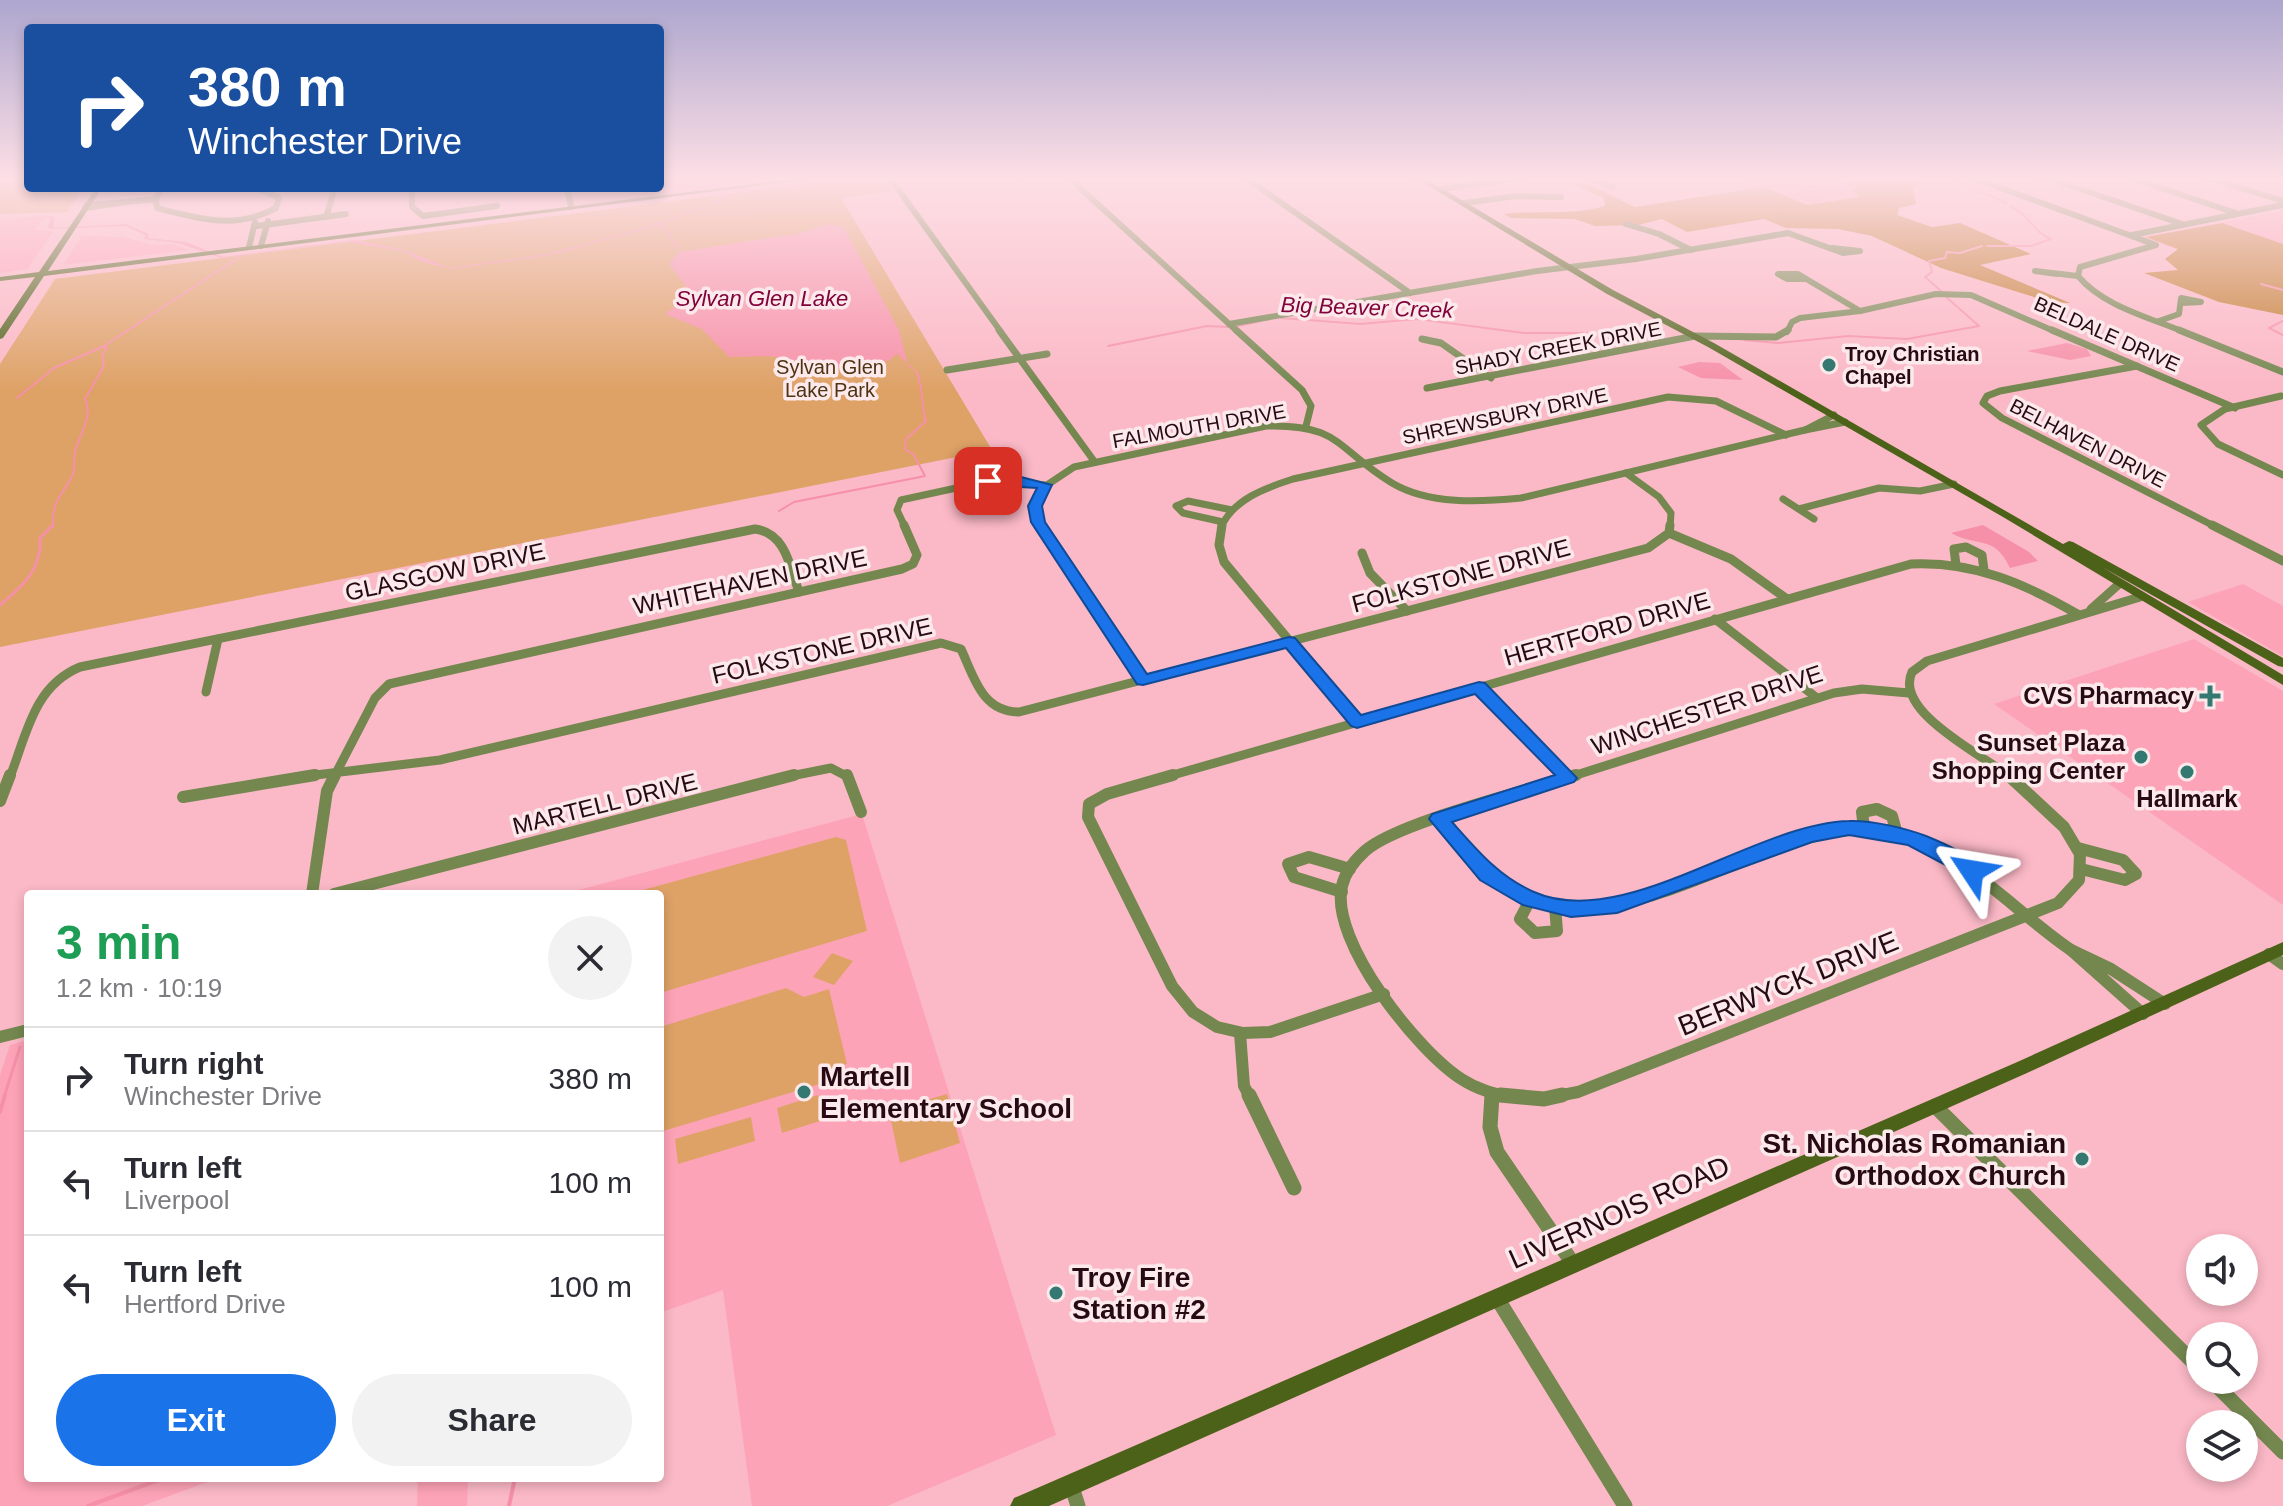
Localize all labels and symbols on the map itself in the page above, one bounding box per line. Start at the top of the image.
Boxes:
water label: Sylvan Glen Lake [676,286,848,311]
water label: Big Beaver Creek [1280,292,1455,323]
street label: BELDALE DRIVE [2031,292,2183,376]
street label: SHADY CREEK DRIVE [1453,317,1663,379]
place label: Troy Christian Chapel [1845,343,1979,388]
park label: Sylvan Glen Lake Park [776,356,884,401]
marker: Troy Christian Chapel [1820,356,1838,374]
street label: SHREWSBURY DRIVE [1400,383,1610,449]
street label: BELHAVEN DRIVE [2006,394,2170,492]
street label: FALMOUTH DRIVE [1111,400,1287,452]
pin [954,447,1022,515]
street label: FOLKSTONE DRIVE [1349,533,1573,618]
street label: GLASGOW DRIVE [342,537,547,606]
street label: WHITEHAVEN DRIVE [631,544,869,619]
street label: HERTFORD DRIVE [1501,586,1713,671]
street label: FOLKSTONE DRIVE [709,612,935,689]
street label: WINCHESTER DRIVE [1588,659,1826,760]
place label: CVS Pharmacy [2023,682,2195,709]
marker: CVS Pharmacy [2201,687,2219,705]
place label: Sunset Plaza Shopping Center [1932,729,2126,784]
marker: Sunset Plaza Shopping Center [2132,748,2150,766]
marker: Hallmark [2178,763,2196,781]
street label: MARTELL DRIVE [510,768,700,840]
place label: Hallmark [2136,785,2238,812]
position arrow [1930,829,2014,913]
street label: BERWYCK DRIVE [1674,925,1903,1042]
place label: Martell Elementary School [820,1061,1072,1124]
marker: Martell Elementary School [795,1083,813,1101]
place label: St. Nicholas Romanian Orthodox Church [1763,1128,2066,1191]
street label: LIVERNOIS ROAD [1504,1150,1734,1275]
marker: St. Nicholas Romanian Orthodox Church [2073,1150,2091,1168]
place label: Troy Fire Station #2 [1072,1262,1206,1325]
marker: Troy Fire Station #2 [1047,1284,1065,1302]

